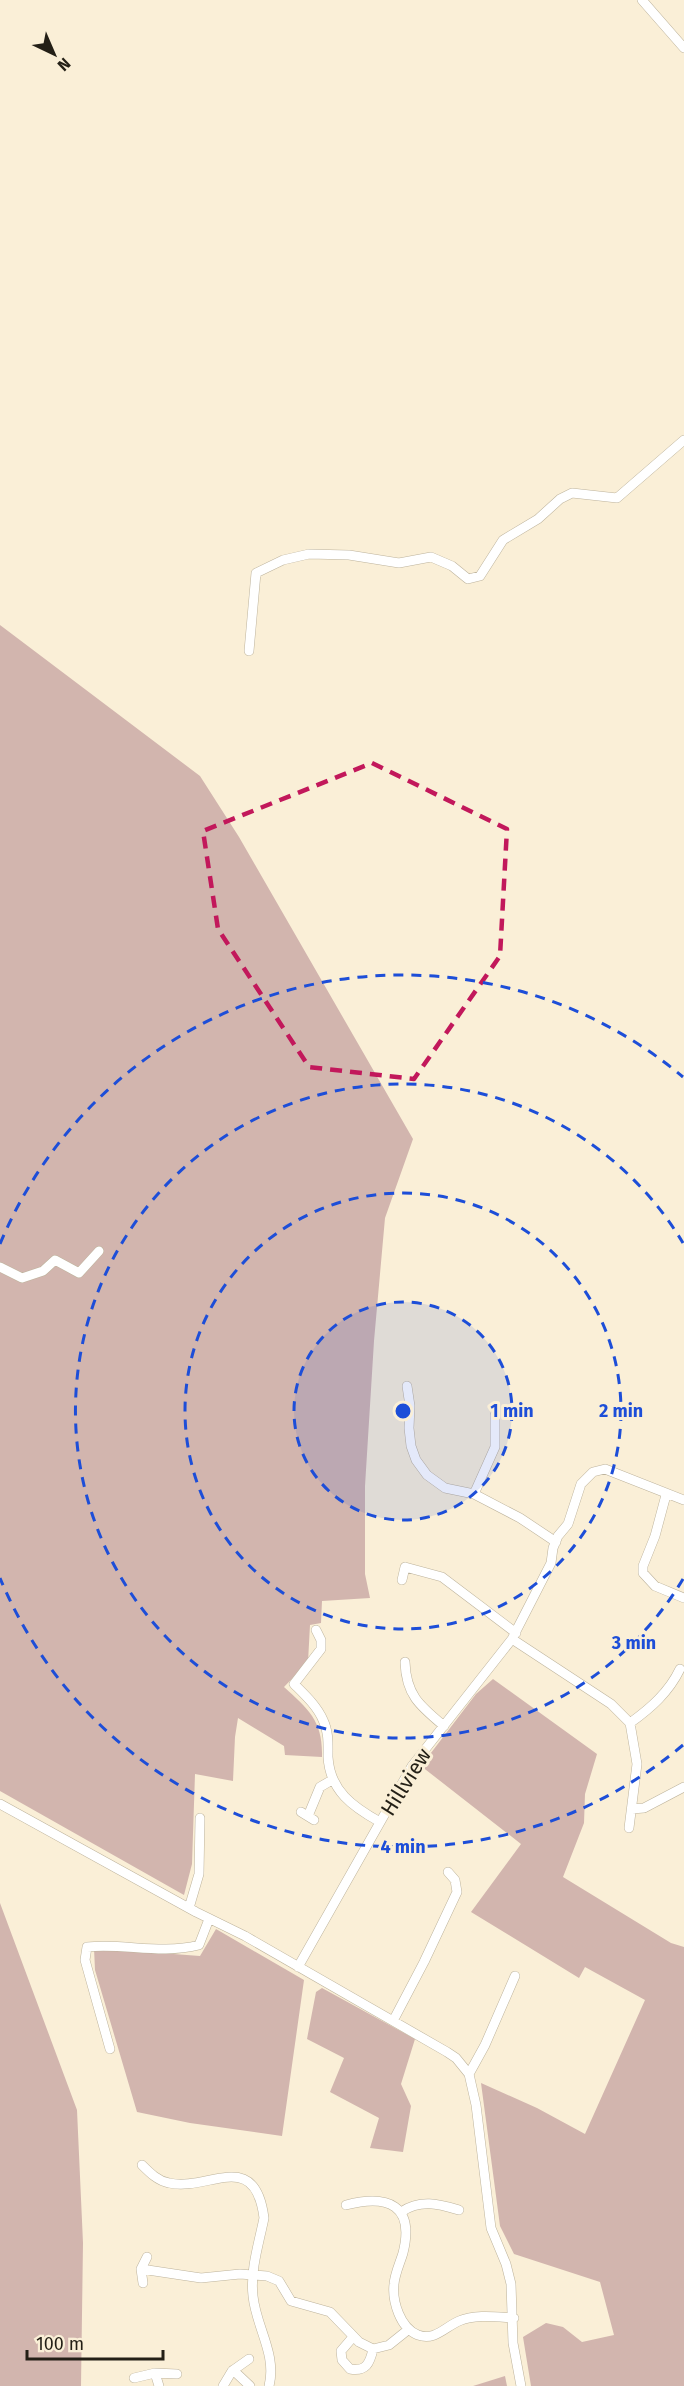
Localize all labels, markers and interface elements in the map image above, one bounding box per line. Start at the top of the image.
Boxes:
north arrow [24,24,84,84]
text: N [54,54,74,75]
text: 1 min [490,1400,534,1422]
text: 2 min [599,1400,643,1422]
centre of rings [393,1401,413,1421]
text: 3 min [611,1632,656,1654]
street label: Hillview [375,1743,437,1821]
text: 4 min [380,1836,426,1858]
scale bar [27,2323,164,2361]
text: 100 m [36,2333,84,2355]

